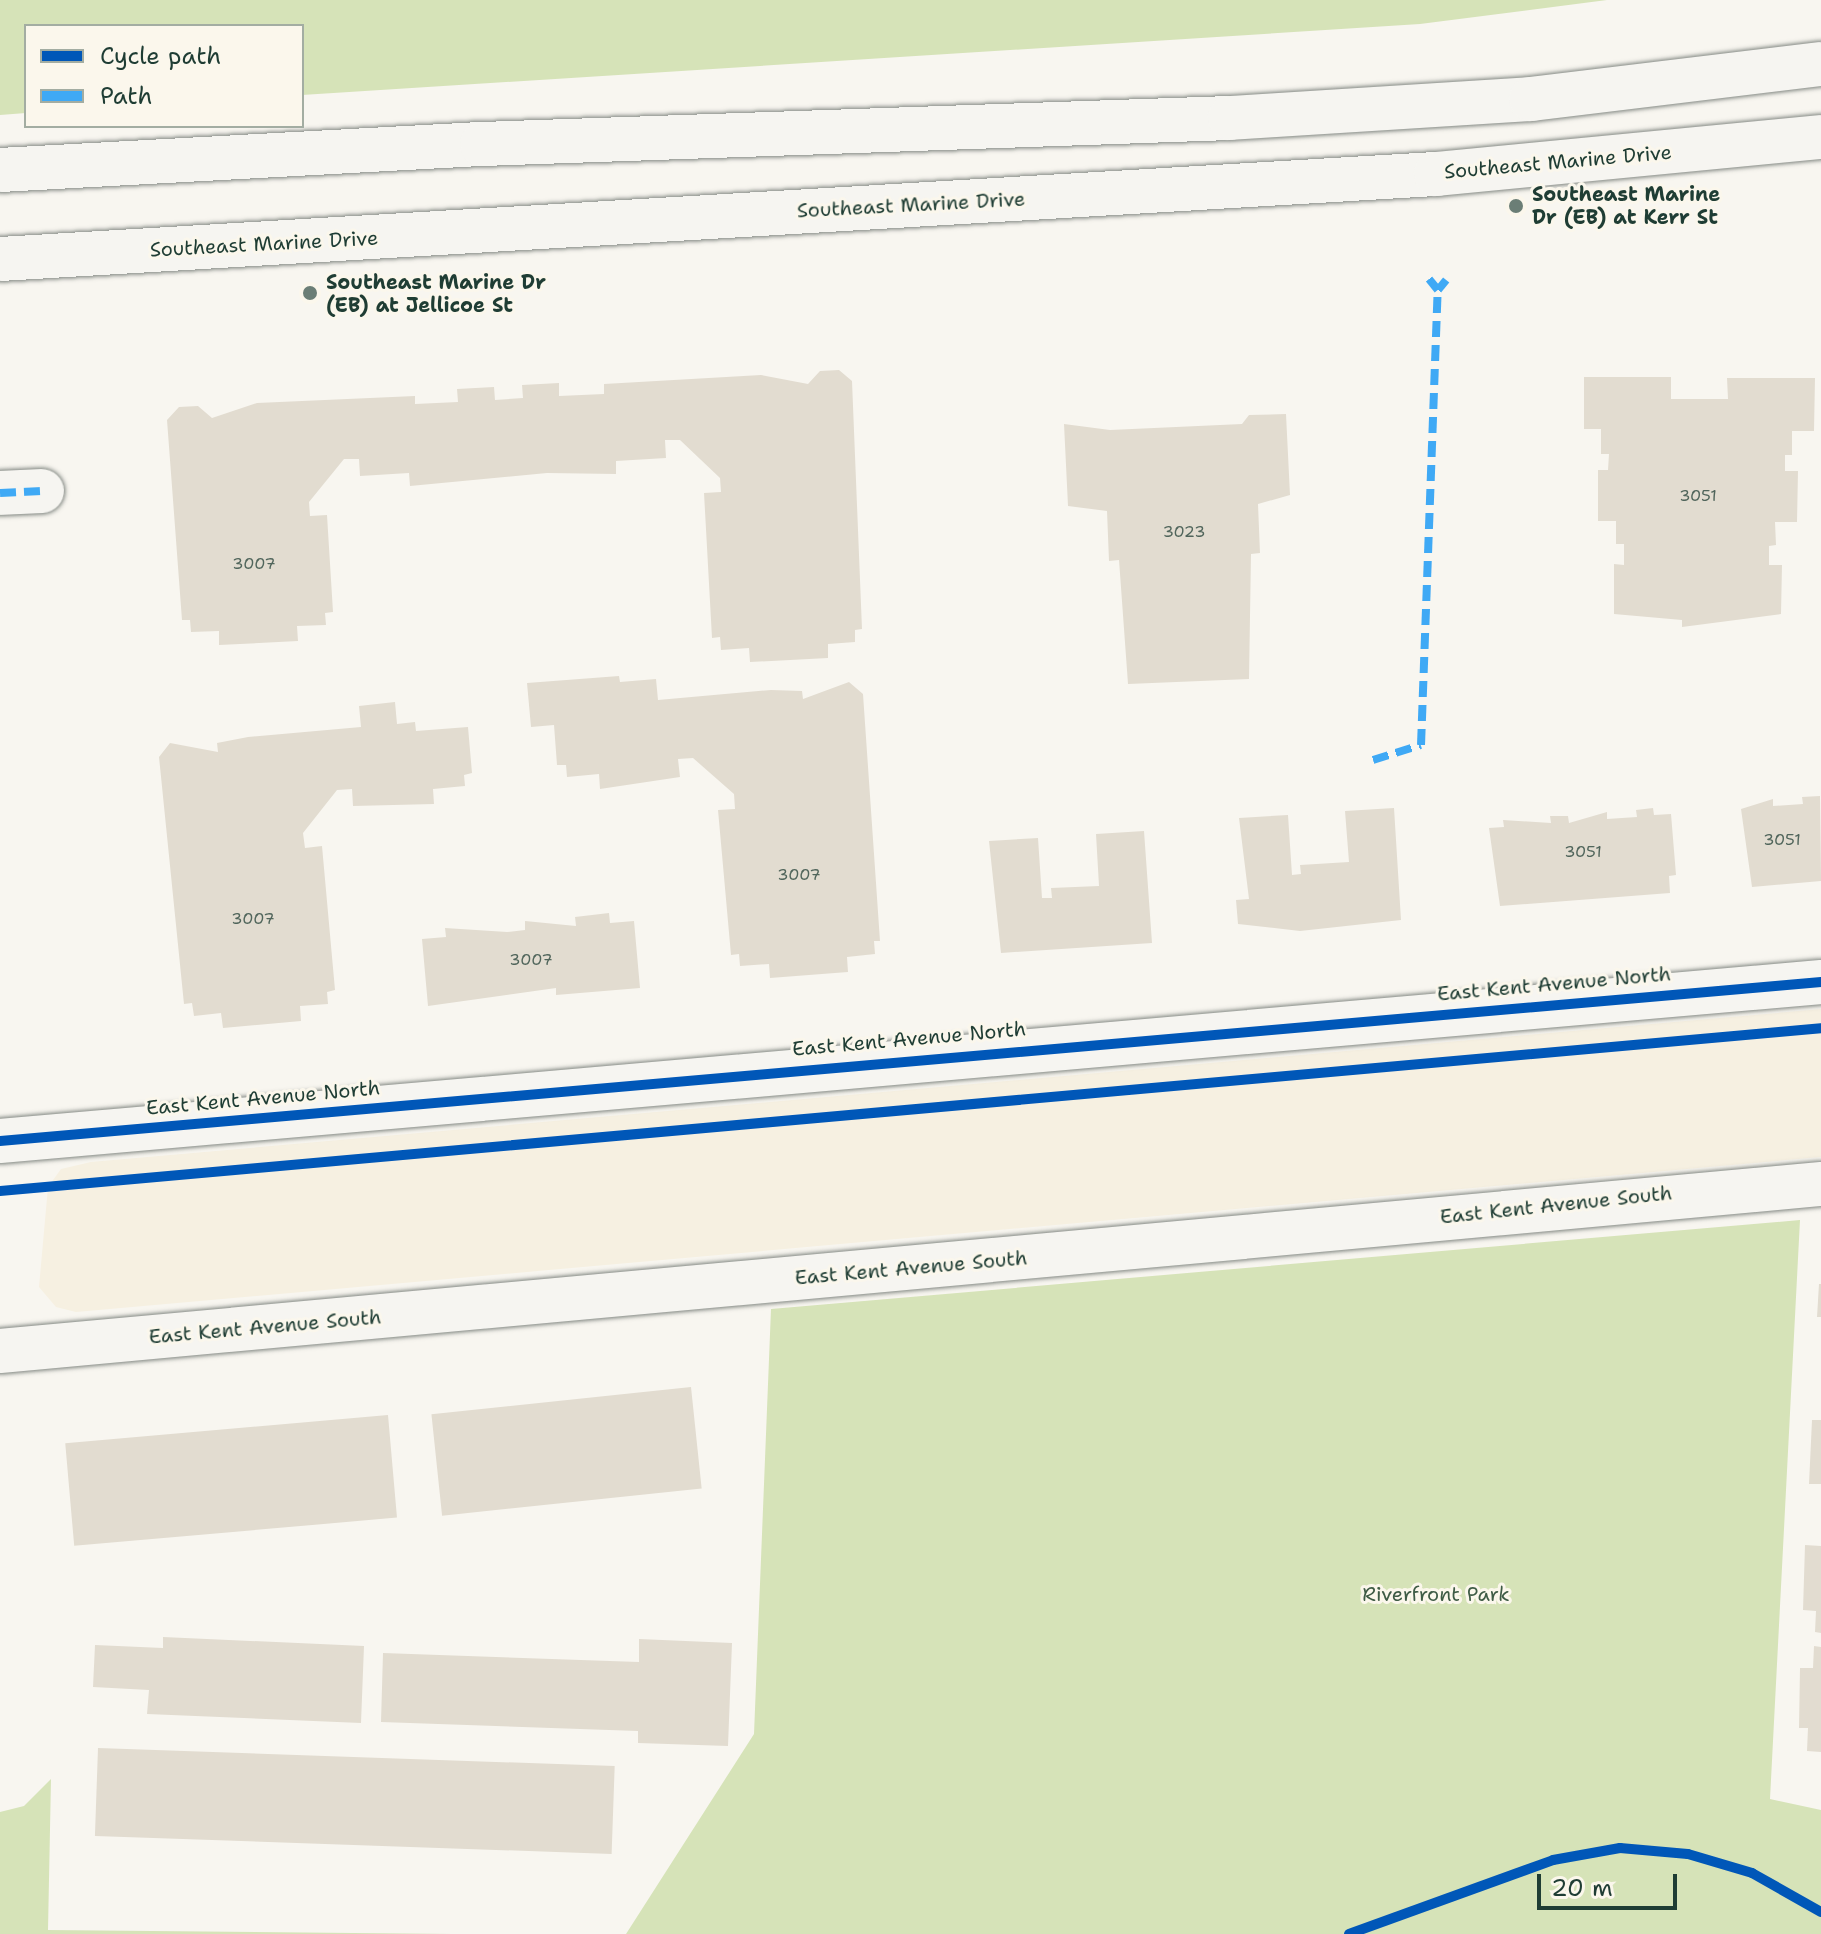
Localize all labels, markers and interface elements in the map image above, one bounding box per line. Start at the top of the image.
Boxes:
legend [24,24,304,128]
text: Cycle path [100,40,221,72]
text: Path [100,80,152,112]
street label: Southeast Marine Drive [1443,140,1673,184]
place label: Southeast Marine Dr (EB) at Kerr St [1532,182,1720,229]
street label: Southeast Marine Drive [796,187,1026,223]
marker: Southeast Marine Dr (EB) at Kerr St [1507,197,1525,215]
street label: Southeast Marine Drive [149,226,379,262]
place label: Southeast Marine Dr (EB) at Jellicoe St [326,270,546,317]
marker: Southeast Marine Dr (EB) at Jellicoe St [301,284,319,302]
house number: 3051 [1679,486,1717,506]
house number: 3023 [1163,522,1205,542]
house number: 3007 [232,554,276,574]
house number: 3051 [1763,830,1801,850]
house number: 3051 [1564,842,1602,862]
house number: 3007 [777,865,821,885]
house number: 3007 [231,909,275,929]
house number: 3007 [509,950,553,970]
street label: East Kent Avenue North [1436,962,1672,1006]
street label: East Kent Avenue North [791,1017,1027,1061]
street label: East Kent Avenue North [145,1076,381,1120]
street label: East Kent Avenue South [1439,1181,1673,1229]
street label: East Kent Avenue South [794,1246,1028,1290]
street label: East Kent Avenue South [148,1305,382,1349]
park label: Riverfront Park [1362,1582,1510,1606]
scale bar [1541,1858,1681,1908]
text: 20 m [1551,1872,1613,1904]

